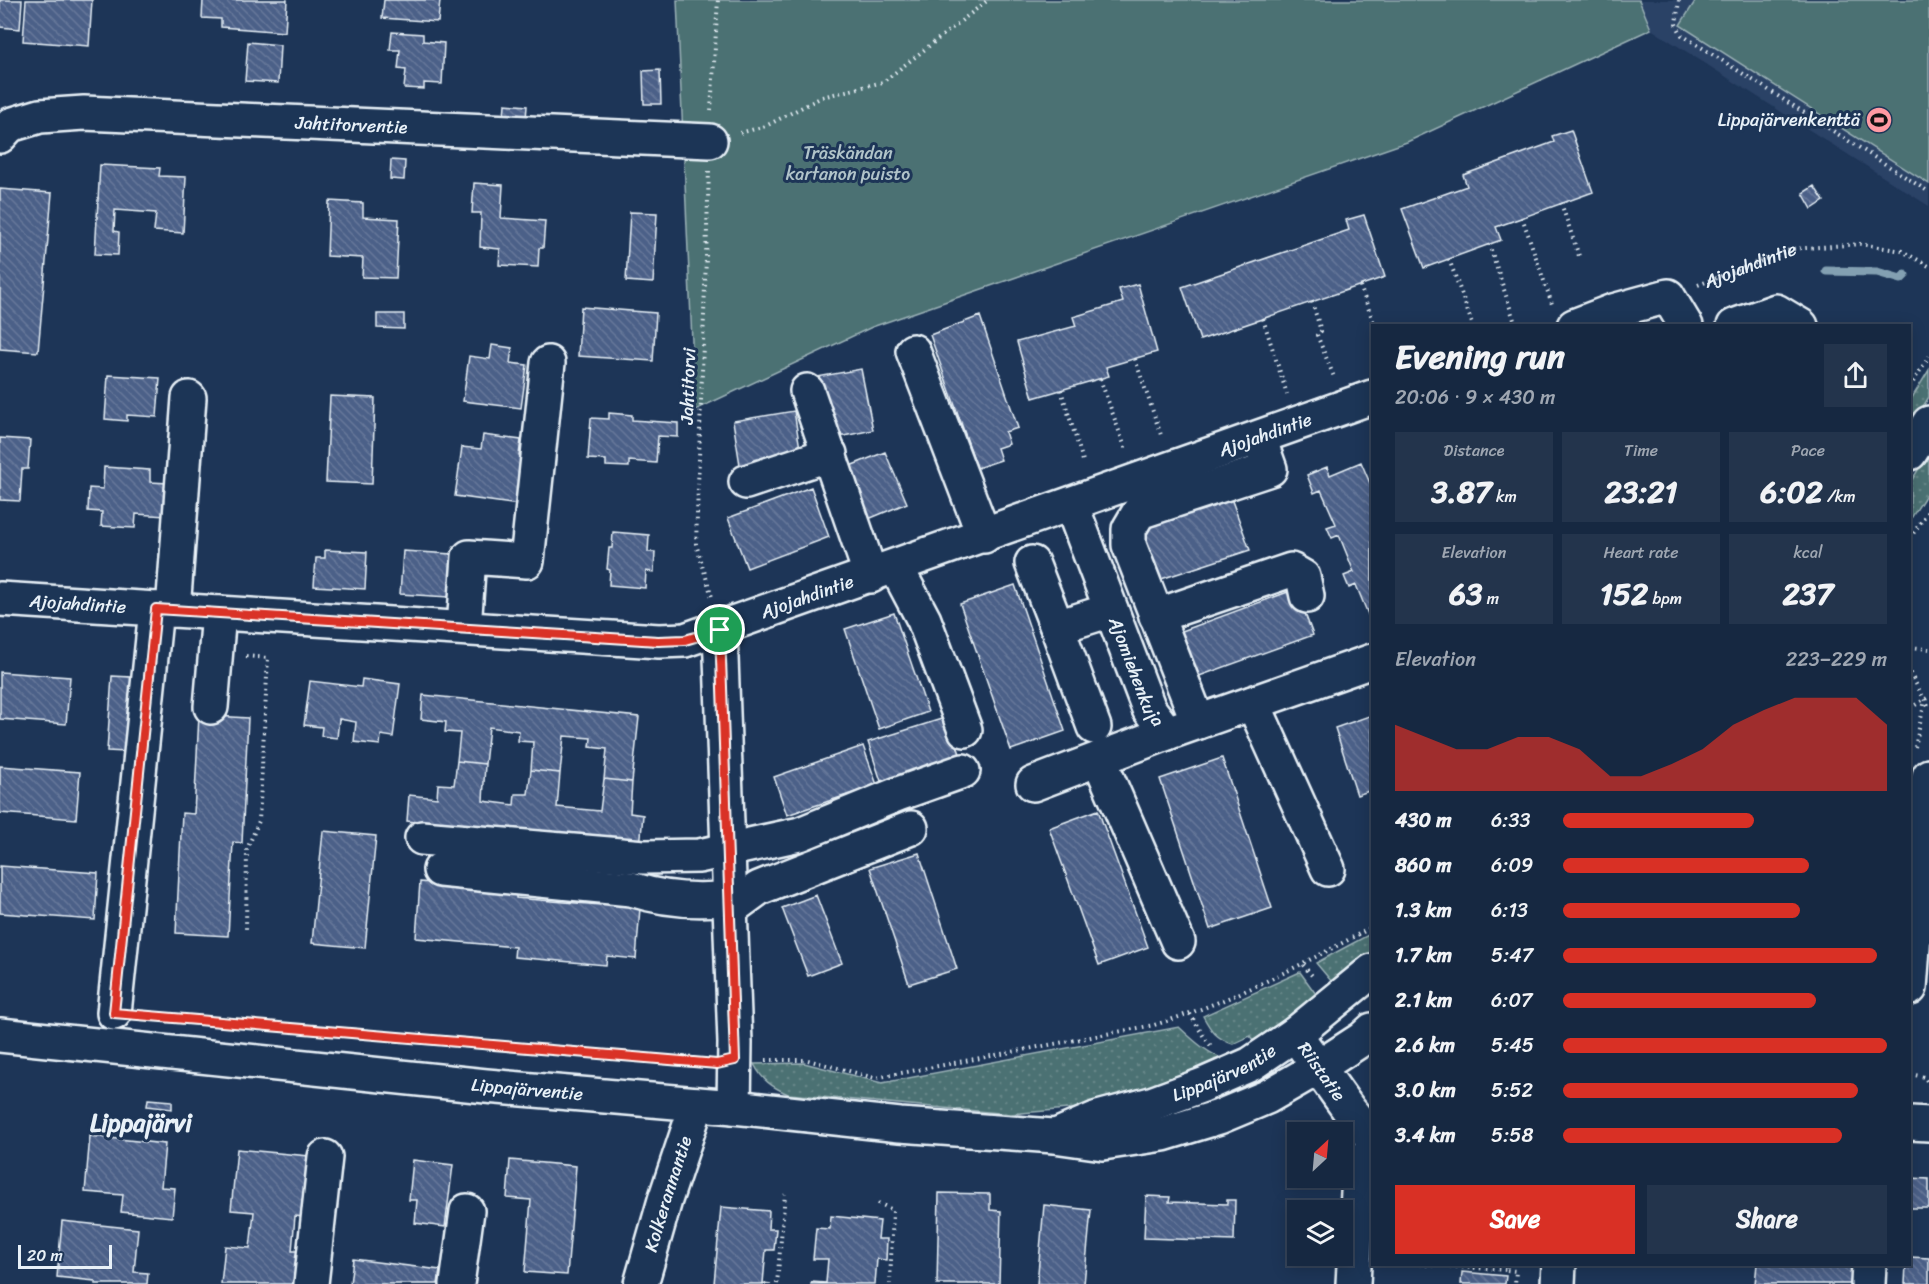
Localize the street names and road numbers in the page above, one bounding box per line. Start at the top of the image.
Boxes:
street label: Jahtitorventie [294,106,409,143]
street label: Ajojahdintie [1698,233,1801,298]
street label: Jahtitorvi [671,346,705,426]
street label: Ajojahdintie [1213,403,1316,466]
street label: Ajojahdintie [755,566,858,628]
street label: Ajojahdintie [28,585,127,623]
street label: Ajomiehenkuja [1099,611,1173,734]
street label: Lippajärventie [1168,1035,1283,1111]
street label: Riistatie [1289,1035,1354,1108]
street label: Lippajärventie [470,1069,584,1110]
street label: Kolkerannantie [635,1131,701,1256]

